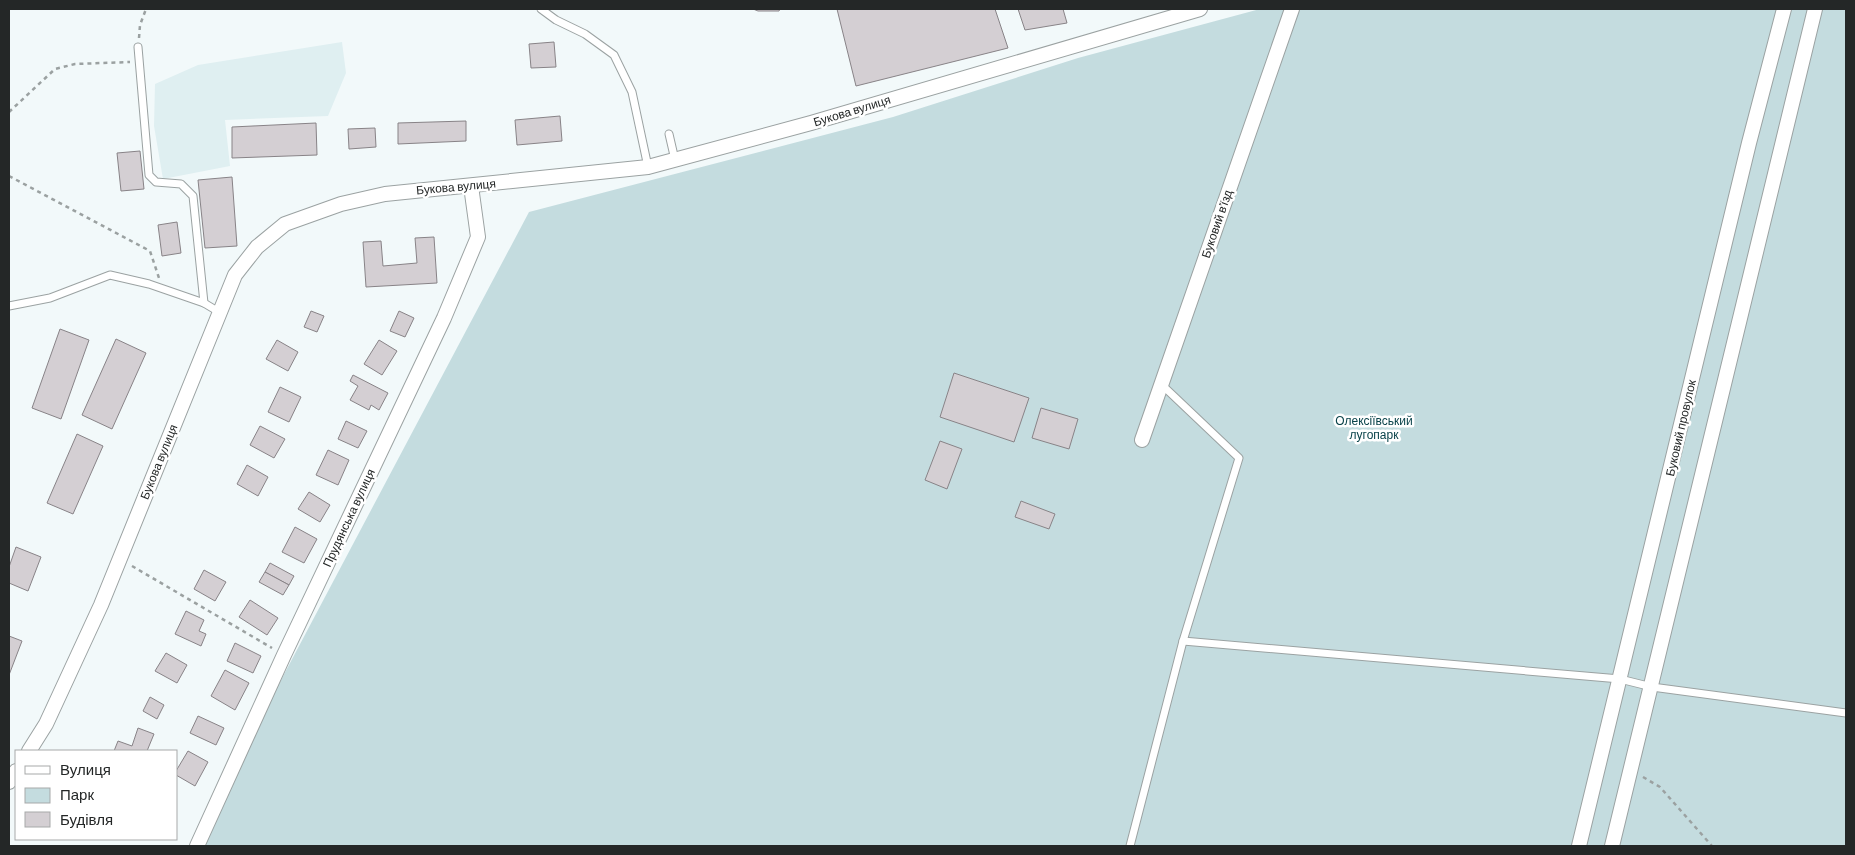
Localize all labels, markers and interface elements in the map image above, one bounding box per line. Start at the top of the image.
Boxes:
street label: Букова вулиця [811,92,892,129]
street label: Букова вулиця [415,176,496,197]
street label: Буковий в'їзд [1198,188,1235,260]
street label: Буковий провулок [1662,377,1699,478]
park label: Олексіївський лугопарк [1335,413,1413,442]
street label: Букова вулиця [137,422,180,502]
street label: Прудянська вулиця [319,466,378,569]
legend [15,750,178,840]
text: Вулиця [60,760,111,778]
text: Парк [60,785,94,803]
text: Будівля [60,810,113,828]

